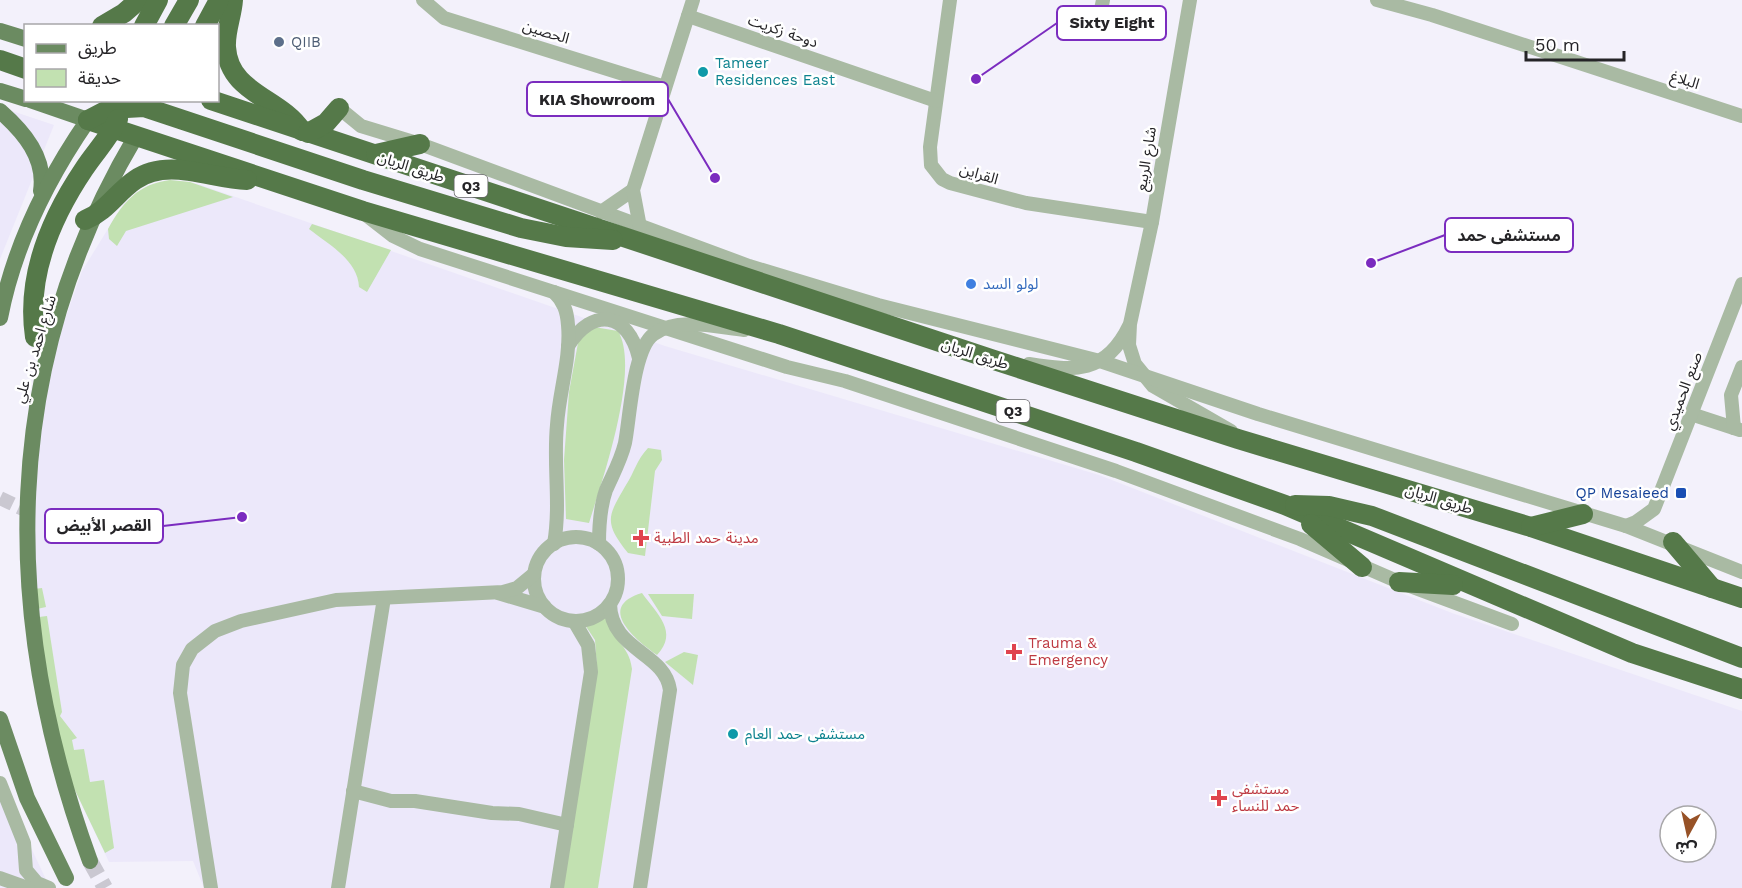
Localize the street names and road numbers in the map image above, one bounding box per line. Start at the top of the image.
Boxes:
street label: دوحة زكريت [746,11,820,51]
street label: الحصين [521,16,571,48]
street label: البلاغ [1667,67,1702,96]
street label: شارع الربيع [1132,125,1163,193]
street label: طريق الريان [375,148,447,187]
street label: القراين [957,160,1001,188]
road number: Q3 [454,175,488,197]
street label: شارع احمد بن علي [10,293,63,406]
street label: طريق الريان [939,335,1011,374]
street label: صنع الحميدي [1660,349,1709,434]
road number: Q3 [996,400,1030,422]
street label: طريق الريان [1403,480,1475,519]

